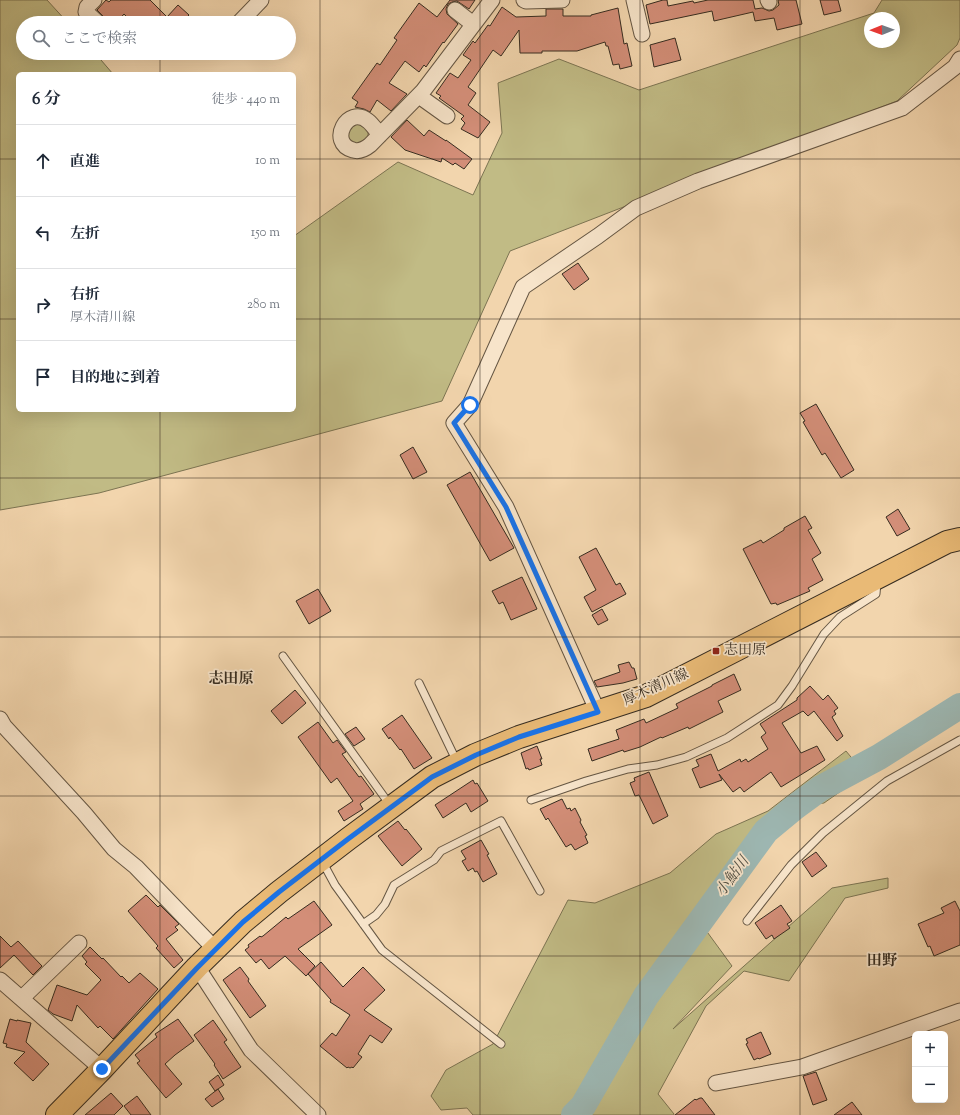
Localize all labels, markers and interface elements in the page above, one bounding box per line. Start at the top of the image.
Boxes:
north arrow [864,12,900,48]
search box [16,16,296,60]
icon: search [30,27,52,49]
text: ここで検索 [62,29,137,50]
text: 6 分 [32,88,61,112]
text: 徒歩 · 440 m [212,91,280,109]
icon: ahead [32,150,54,172]
text: 直進 [70,152,100,173]
text: 10 m [255,152,280,170]
icon: left [32,222,54,244]
text: 左折 [70,224,100,245]
text: 150 m [251,224,280,242]
text: 右折 [70,285,100,306]
icon: right [32,294,54,316]
text: 280 m [247,296,280,314]
text: 厚木清川線 [70,309,135,327]
icon: arrive [32,366,54,388]
text: 目的地に到着 [70,368,160,389]
route start [461,396,479,414]
place label: 志田原 [724,641,766,661]
marker: 志田原 [711,646,721,656]
street label: 厚木清川線 [620,665,692,711]
district label: 志田原 [208,669,254,690]
water label: 小鮎川 [711,851,756,901]
district label: 田野 [867,951,898,972]
map controls [912,1031,948,1103]
button: + [912,1031,948,1067]
route end [93,1060,111,1078]
button: − [912,1067,948,1103]

